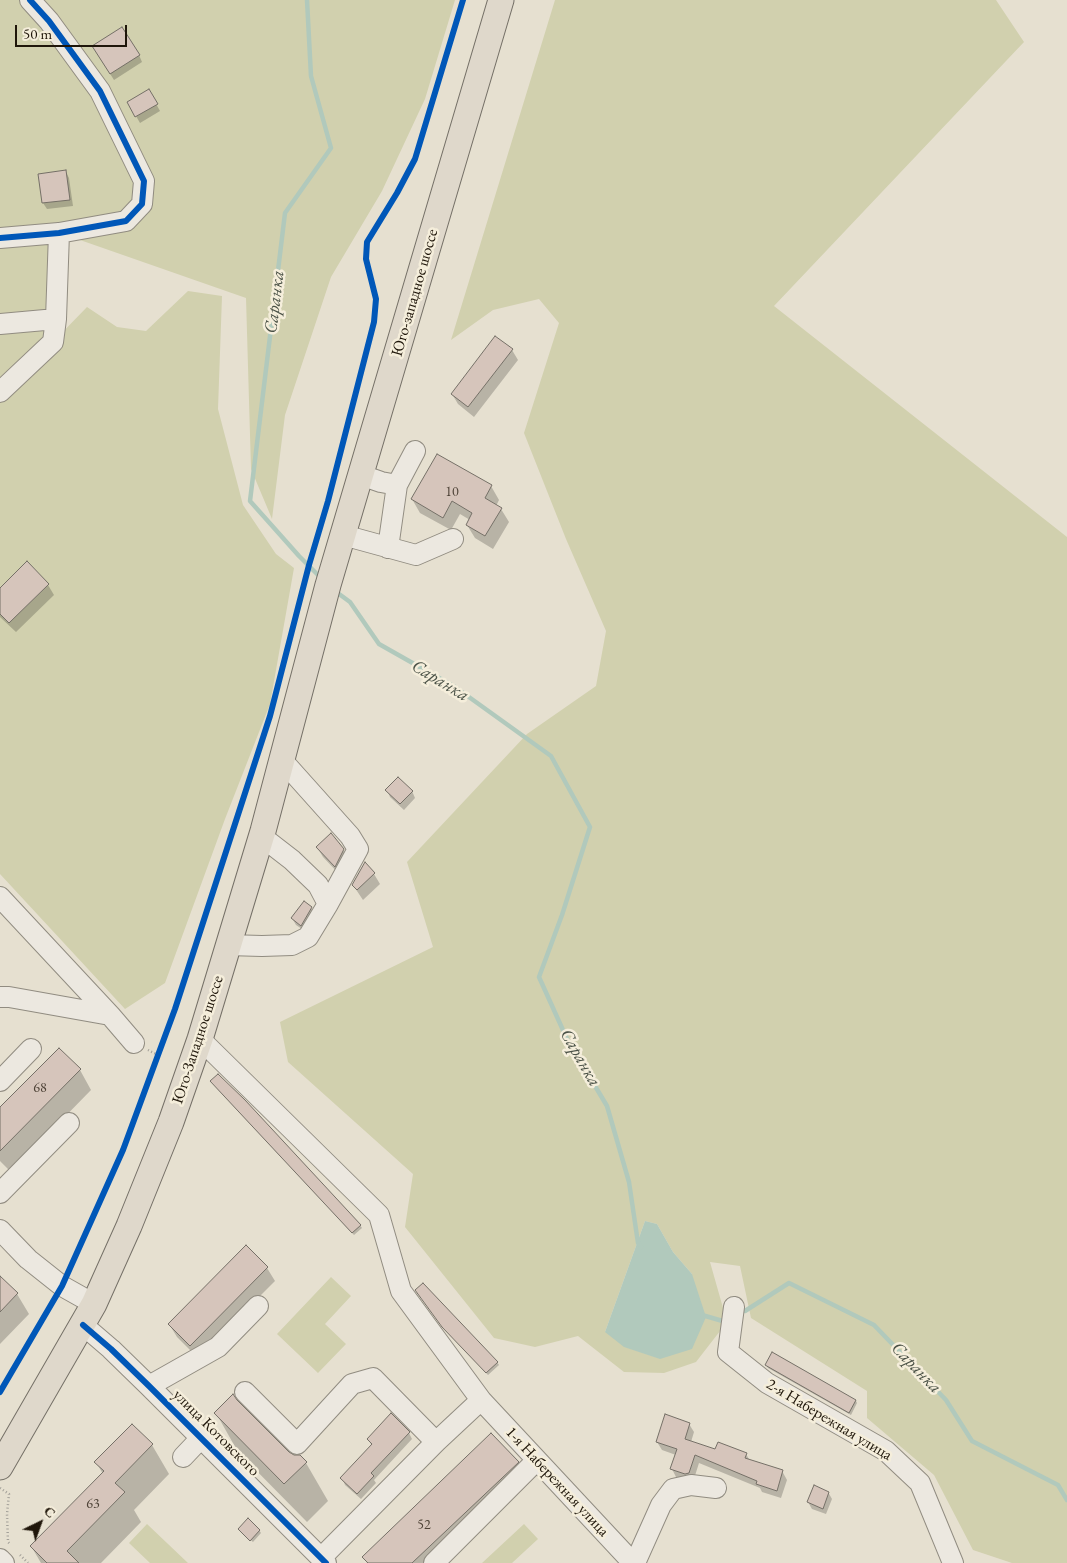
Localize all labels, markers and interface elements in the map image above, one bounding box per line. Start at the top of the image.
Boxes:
scale bar [18,15,130,47]
text: 50 m [23,24,52,43]
street label: Юго-западное шоссе [388,227,442,359]
water label: Саранка [260,269,290,335]
house number: 10 [445,484,459,500]
water label: Саранка [407,655,473,707]
street label: Юго-Западное шоссе [168,973,228,1107]
water label: Саранка [555,1025,605,1091]
house number: 68 [33,1080,47,1096]
water label: Саранка [886,1338,946,1398]
street label: 2-я Набережная улица [763,1375,895,1465]
street label: улица Котовского [169,1386,263,1480]
street label: 1-я Набережная улица [501,1423,613,1541]
house number: 63 [86,1496,100,1512]
north arrow [15,1498,65,1548]
text: С [40,1502,60,1522]
house number: 52 [417,1517,431,1533]

